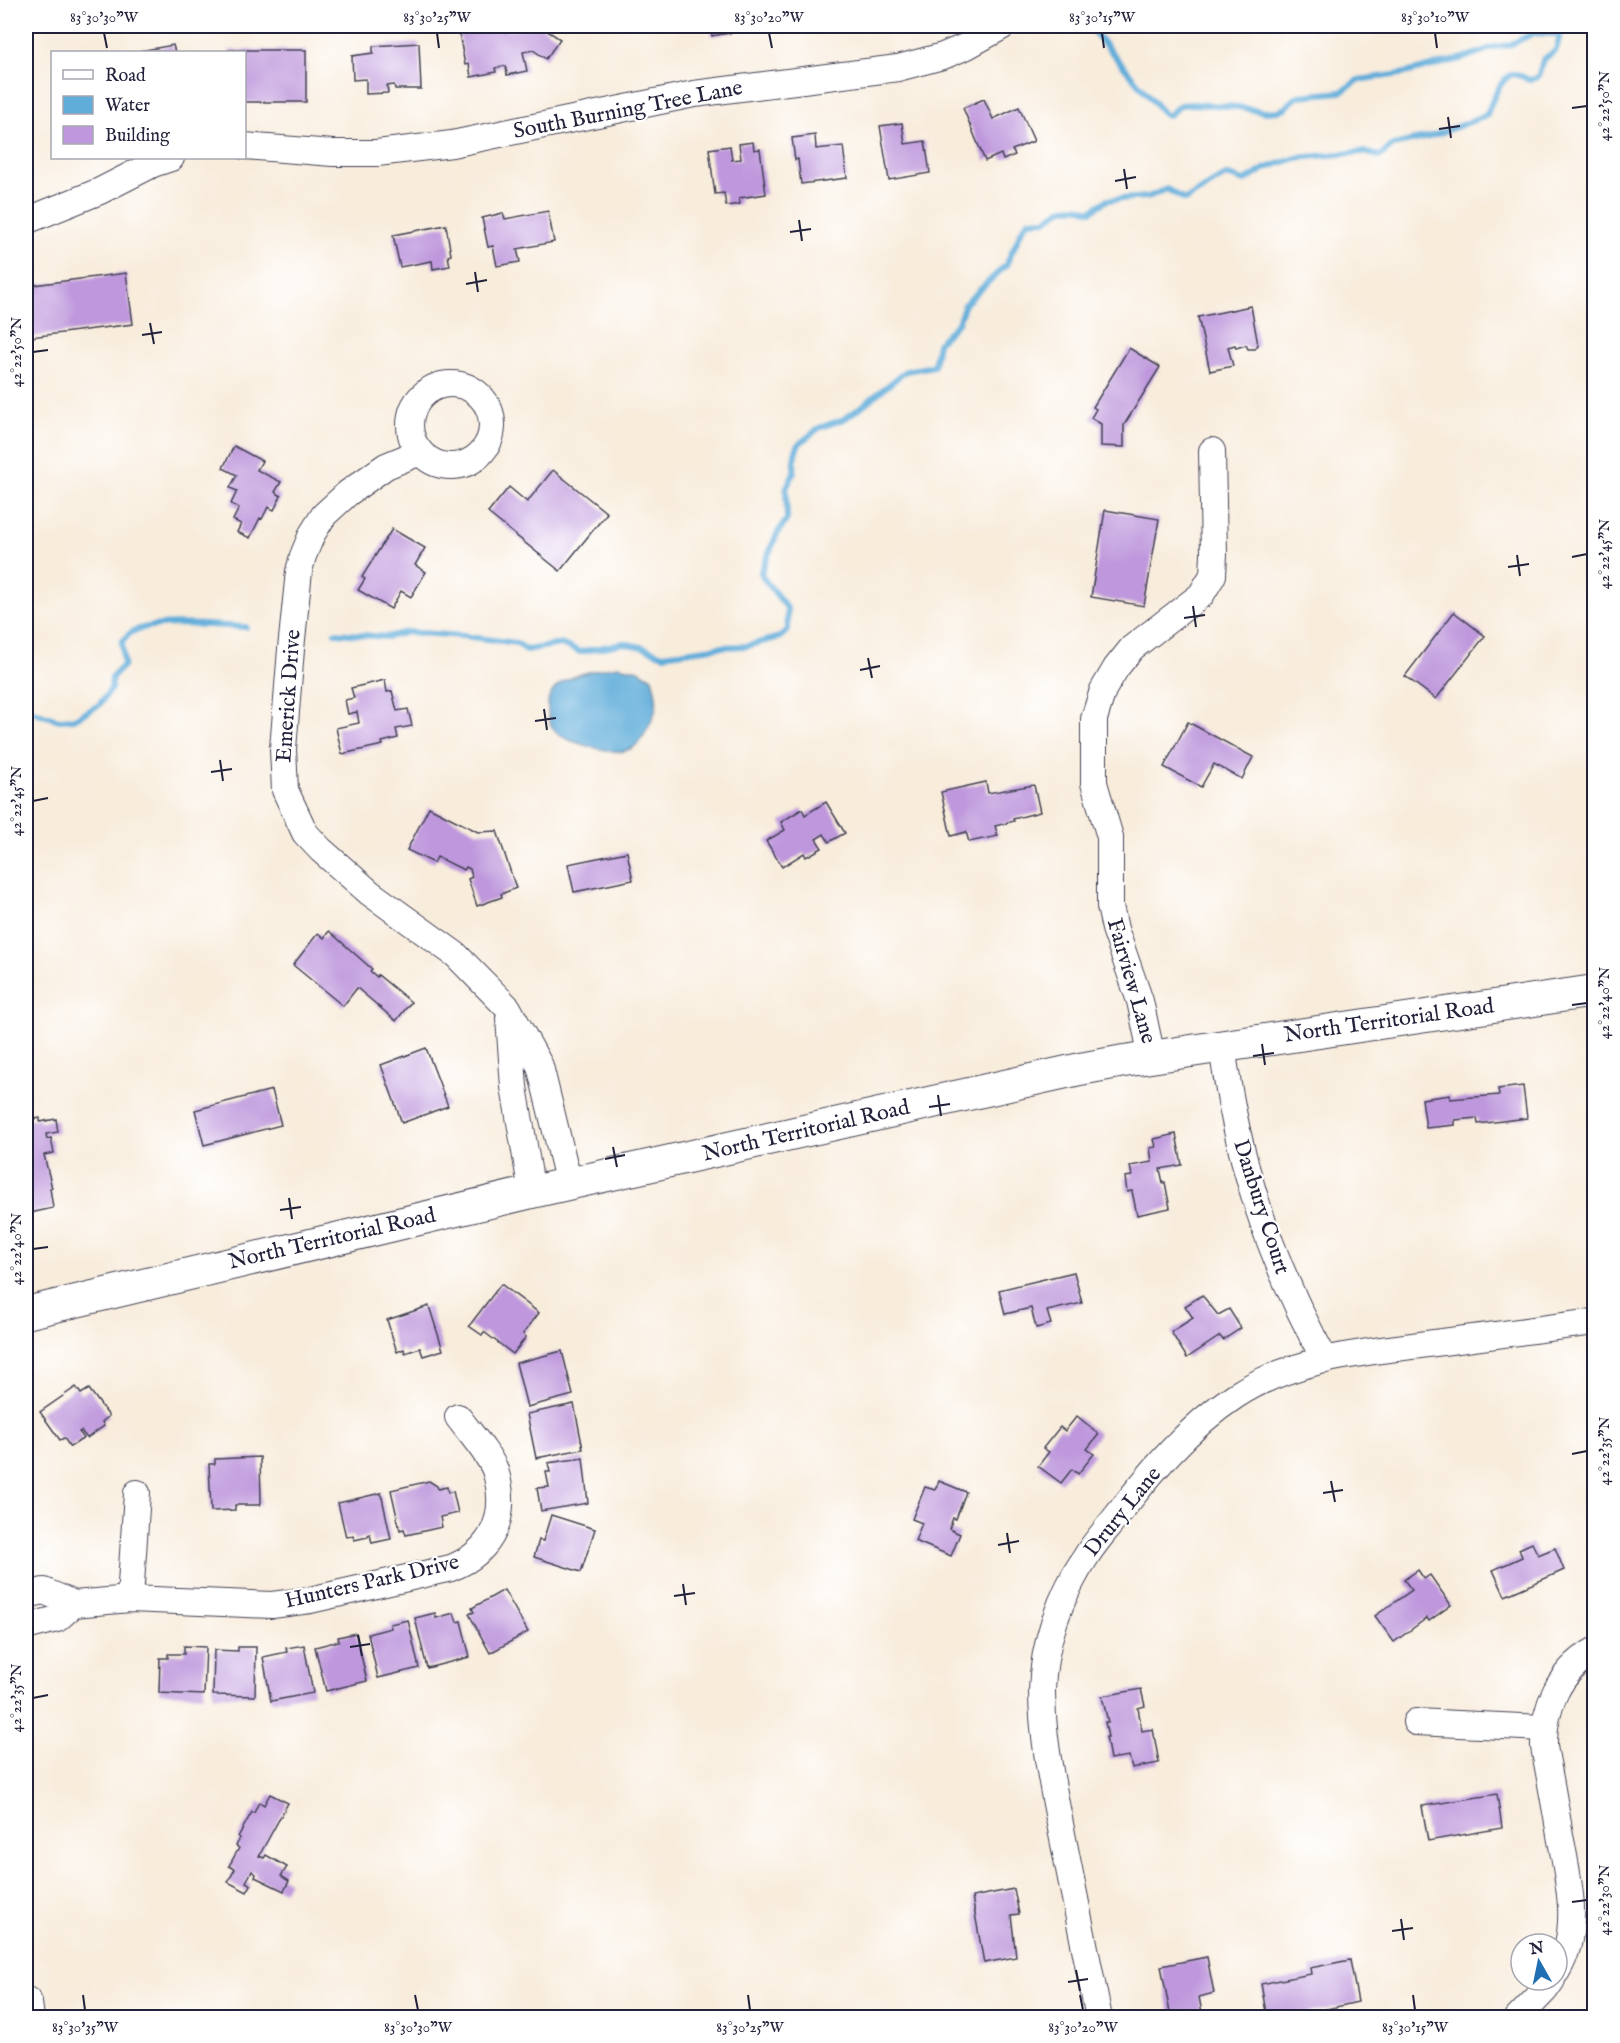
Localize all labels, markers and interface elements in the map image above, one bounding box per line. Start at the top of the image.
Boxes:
text: 83°30'30"W [70,8,139,27]
text: 83°30'25"W [403,8,471,27]
text: 83°30'20"W [734,8,804,27]
text: 83°30'15"W [1069,8,1136,27]
text: 83°30'10"W [1401,8,1470,27]
legend [51,51,246,159]
text: Road [105,65,146,88]
text: 42°22'50"N [1595,71,1614,141]
street label: South Burning Tree Lane [511,74,745,146]
text: Water [105,95,150,118]
text: Building [105,125,170,148]
text: 42°22'50"N [7,317,26,387]
text: 42°22'45"N [1595,519,1614,589]
street label: Emerick Drive [270,628,308,764]
text: 42°22'45"N [7,766,26,836]
street label: Fairview Lane [1100,915,1162,1047]
text: 42°22'40"N [1595,967,1614,1039]
street label: North Territorial Road [1282,992,1496,1050]
street label: North Territorial Road [700,1093,913,1168]
street label: Danbury Court [1226,1136,1296,1278]
street label: North Territorial Road [226,1201,439,1276]
text: 42°22'40"N [7,1213,26,1285]
text: 42°22'35"N [1595,1417,1614,1485]
street label: Drury Lane [1078,1461,1168,1563]
street label: Hunters Park Drive [282,1548,462,1616]
text: 42°22'35"N [7,1664,26,1732]
text: 42°22'30"N [1595,1865,1614,1935]
north arrow [1509,1932,1569,1992]
text: N [1528,1938,1546,1960]
text: 83°30'35"W [52,2018,119,2037]
text: 83°30'30"W [384,2018,453,2037]
text: 83°30'25"W [716,2018,784,2037]
text: 83°30'20"W [1048,2018,1118,2037]
text: 83°30'15"W [1382,2018,1449,2037]

